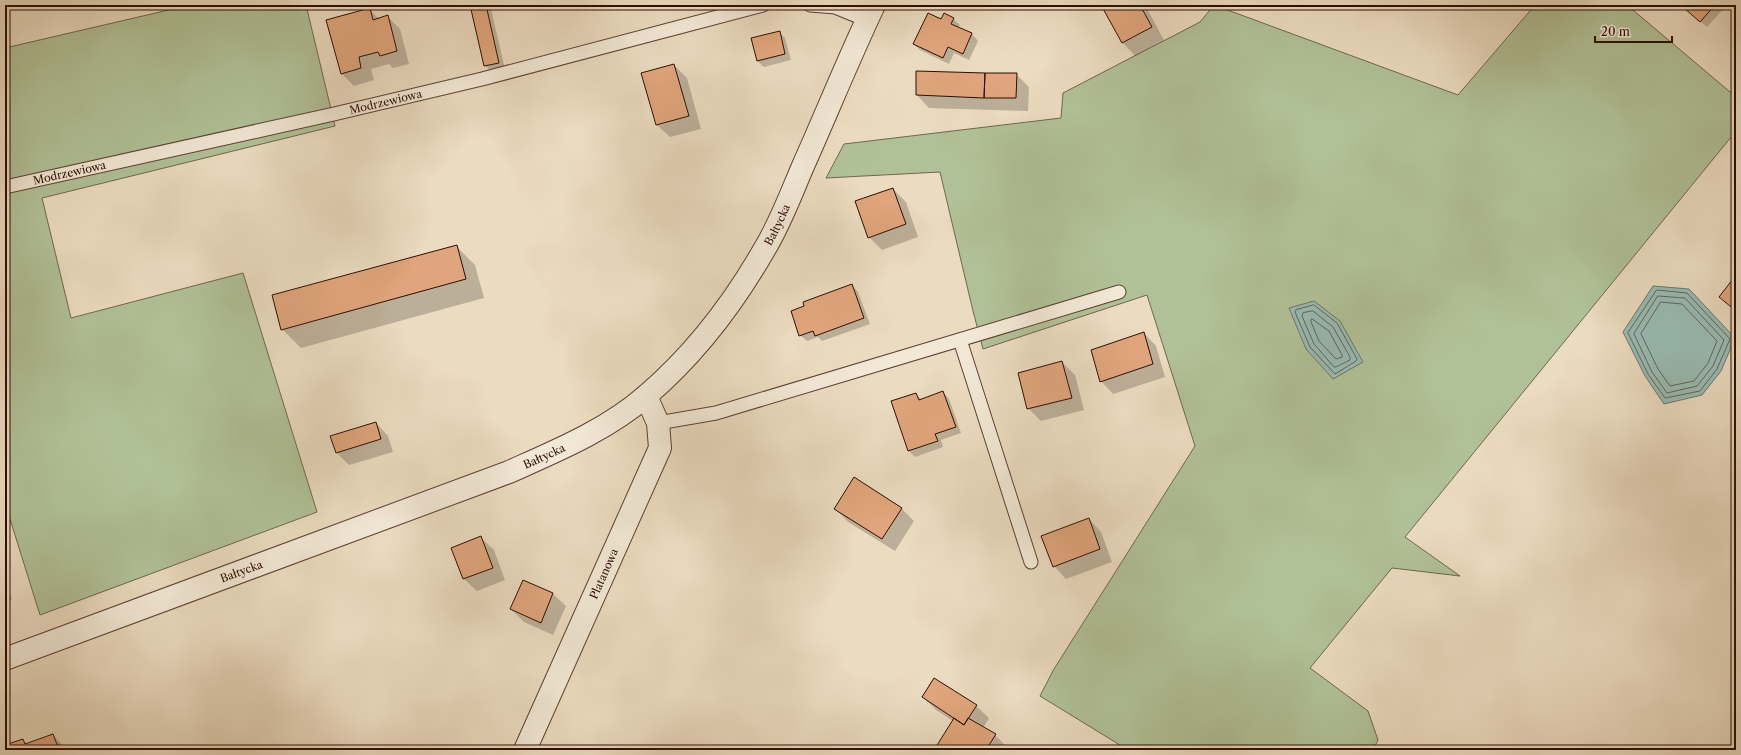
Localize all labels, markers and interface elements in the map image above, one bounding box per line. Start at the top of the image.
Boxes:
scale bar [1595,18,1672,44]
text: 20 m [1601,24,1630,39]
street label: Modrzewiowa [348,86,423,117]
street label: Modrzewiowa [32,158,107,188]
street label: Bałtycka [761,202,793,248]
street label: Bałtycka [521,441,567,472]
street label: Platanowa [586,546,621,601]
street label: Bałtycka [218,557,265,586]

